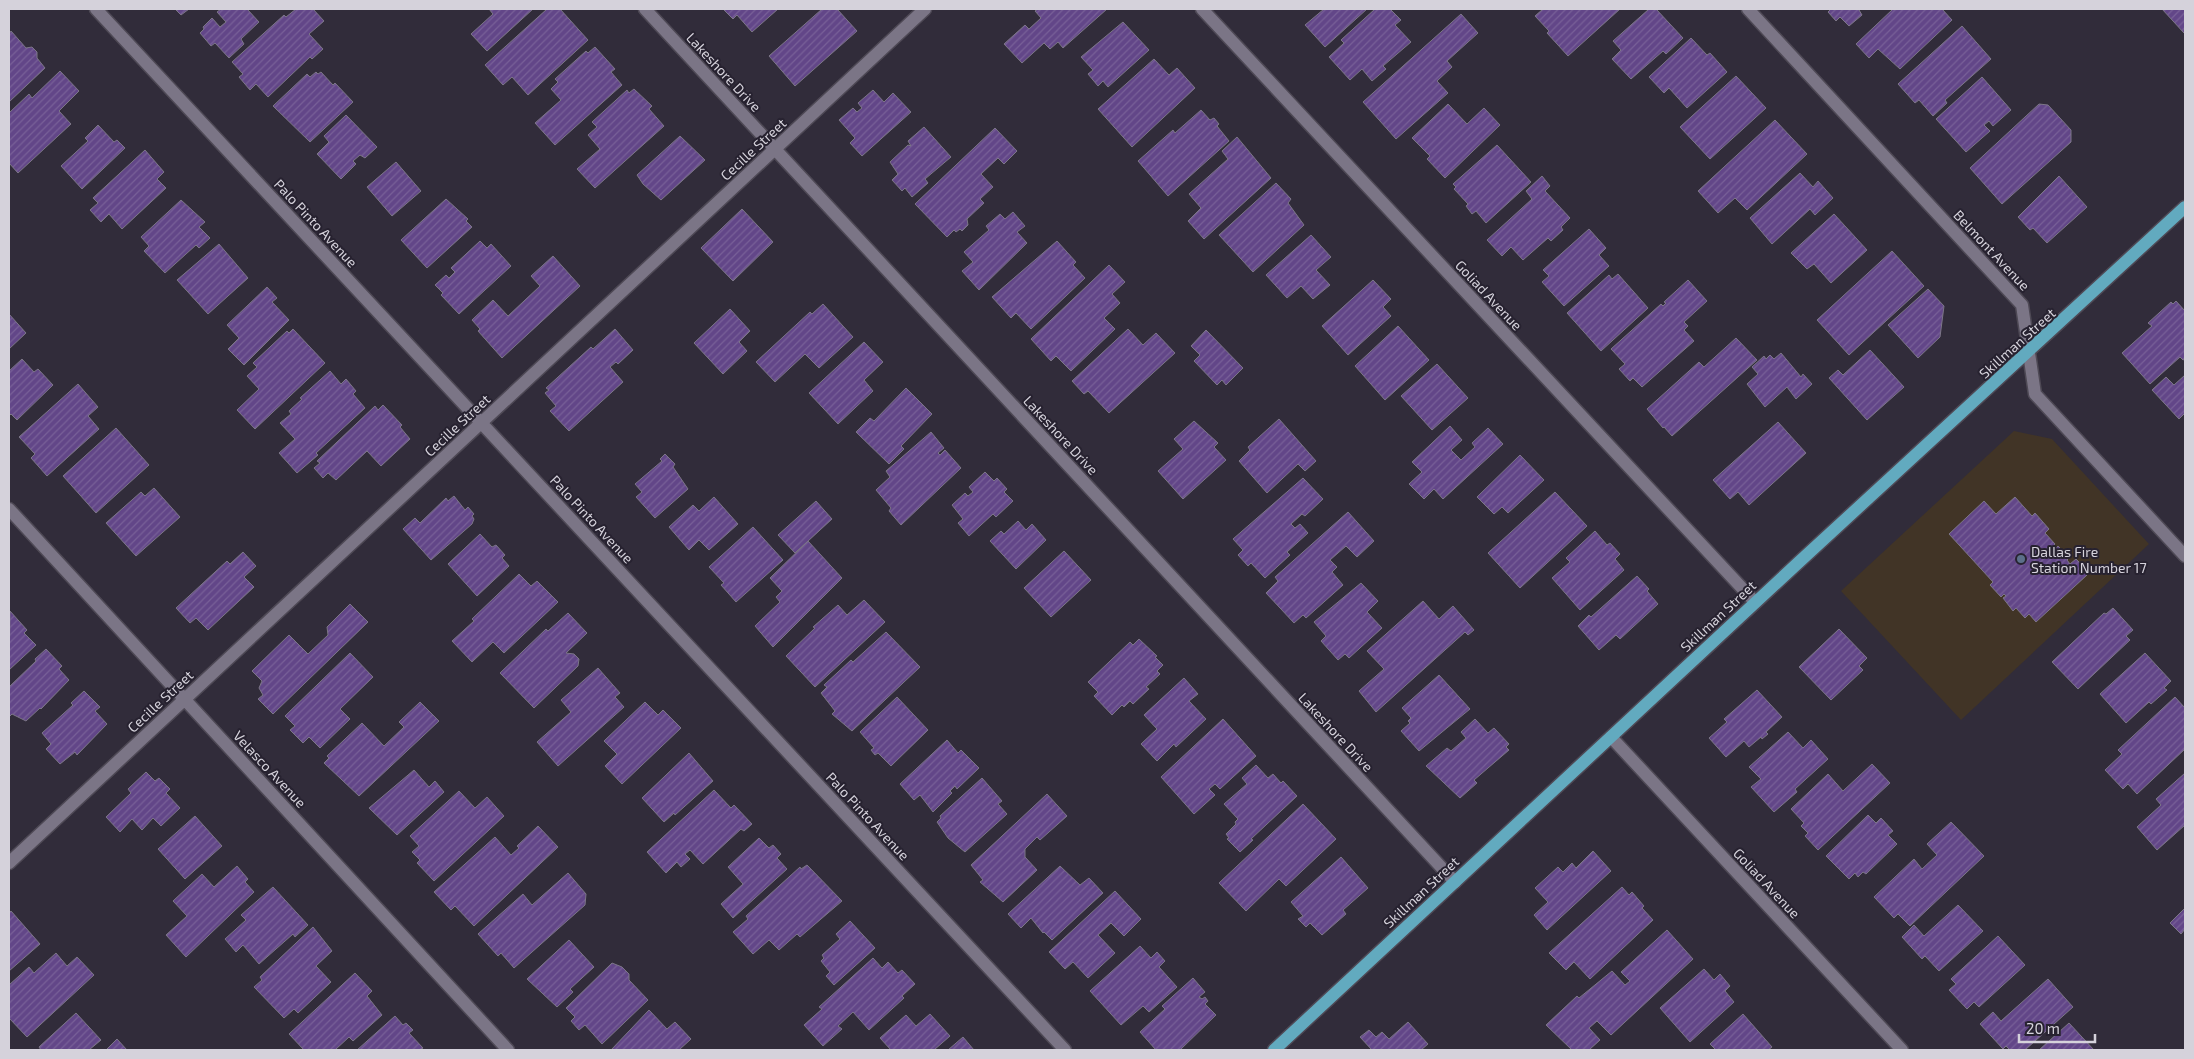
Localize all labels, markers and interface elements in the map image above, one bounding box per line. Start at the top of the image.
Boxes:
street label: Lakeshore Drive [683,29,765,115]
street label: Cecille Street [717,114,789,184]
street label: Palo Pinto Avenue [271,176,361,270]
street label: Belmont Avenue [1950,206,2034,294]
street label: Goliad Avenue [1452,256,1526,334]
street label: Skillman Street [1975,304,2059,382]
street label: Cecille Street [421,390,493,460]
street label: Lakeshore Drive [1020,392,1102,478]
street label: Palo Pinto Avenue [547,472,637,566]
place label: Dallas Fire Station Number 17 [2031,543,2147,576]
marker: Dallas Fire Station Number 17 [2015,553,2027,565]
street label: Skillman Street [1677,577,1759,655]
street label: Cecille Street [124,666,196,736]
street label: Lakeshore Drive [1295,689,1377,775]
street label: Velasco Avenue [230,727,310,811]
street label: Palo Pinto Avenue [823,769,913,863]
street label: Goliad Avenue [1730,844,1804,922]
street label: Skillman Street [1380,853,1462,931]
scale bar [2019,1012,2095,1044]
text: 20 m [2026,1019,2060,1037]

